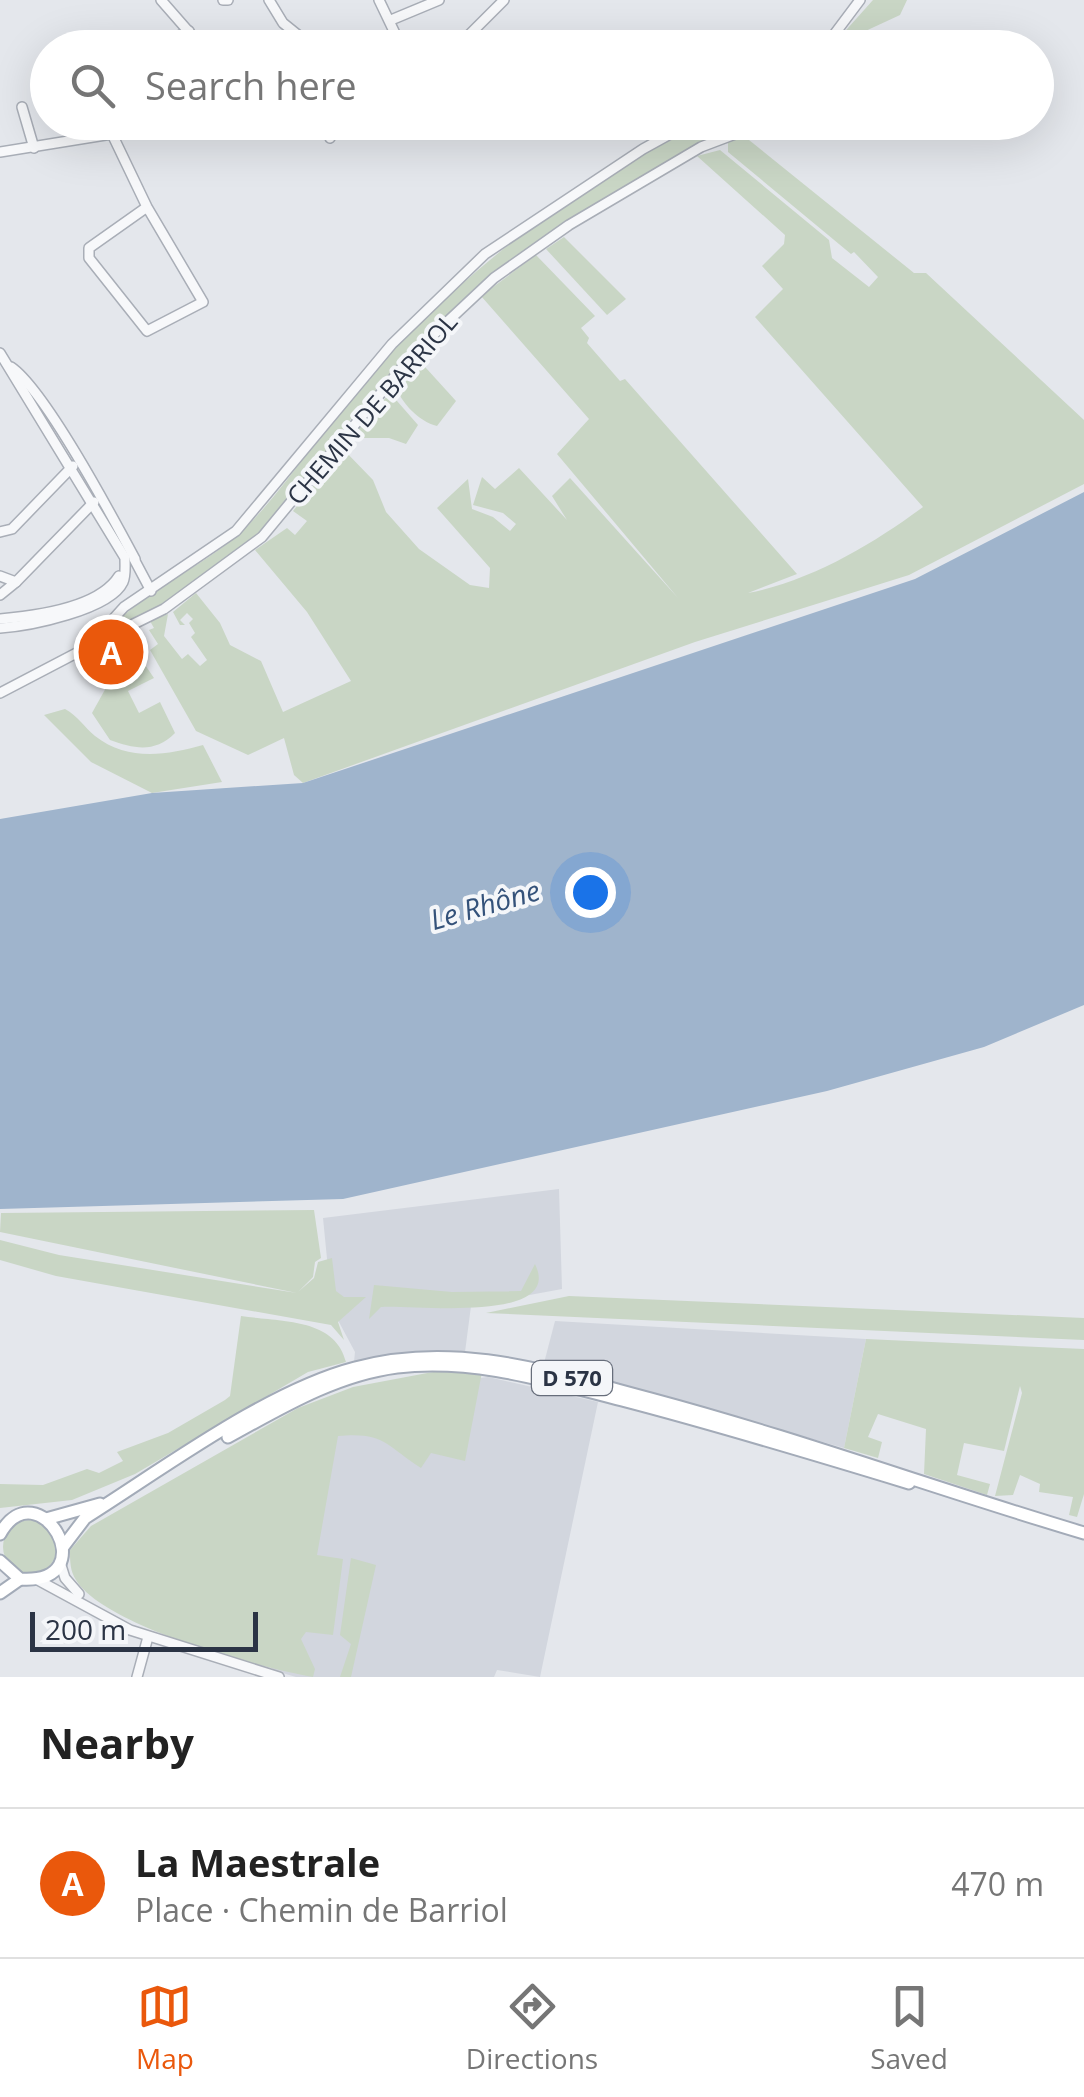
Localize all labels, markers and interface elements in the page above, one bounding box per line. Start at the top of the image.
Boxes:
search box [30,30,1054,140]
icon: search [65,58,120,113]
text: Search here [145,59,357,111]
street label: CHEMIN DE BARRIOL [278,305,464,511]
pin: A [78,614,144,690]
your location [565,867,616,918]
water label: Le Rhône [425,870,544,938]
road number: D 570 [532,1361,612,1395]
scale bar [30,1607,258,1652]
text: 200 m [45,1610,126,1648]
text: Nearby [40,1714,194,1771]
text: La Maestrale [135,1836,380,1888]
text: A [61,1862,84,1905]
text: 470 m [951,1862,1044,1905]
text: Place · Chemin de Barriol [135,1888,508,1931]
tab: Map [136,1979,194,2077]
tab: Directions [466,1979,598,2077]
tab: Saved [870,1979,948,2077]

